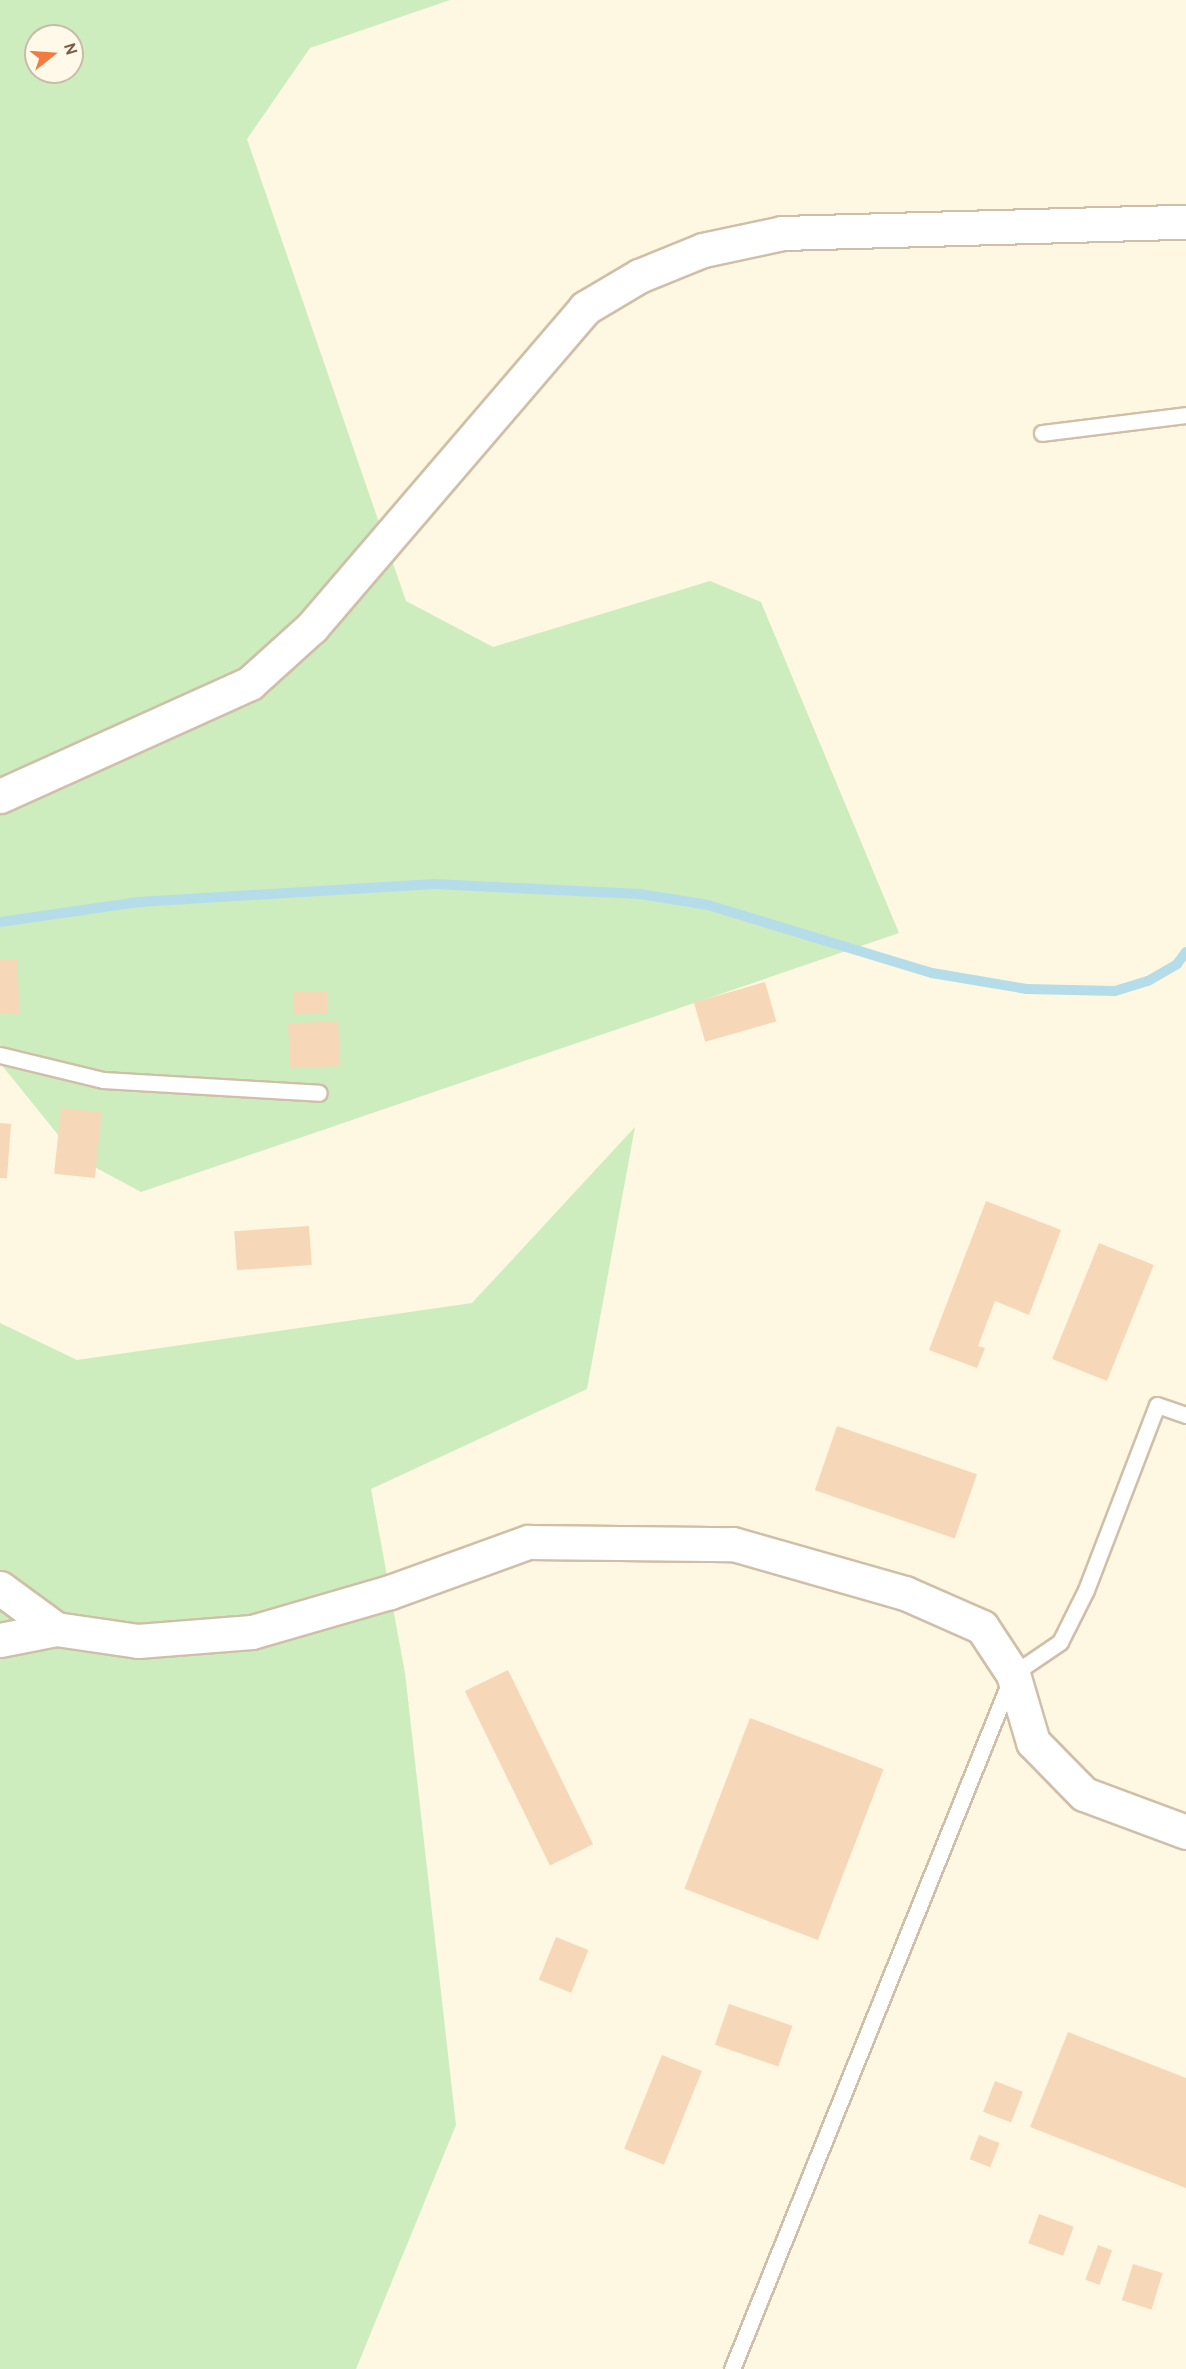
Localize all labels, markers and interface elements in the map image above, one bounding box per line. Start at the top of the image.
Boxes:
north arrow [24,24,84,84]
text: N [58,41,81,58]

